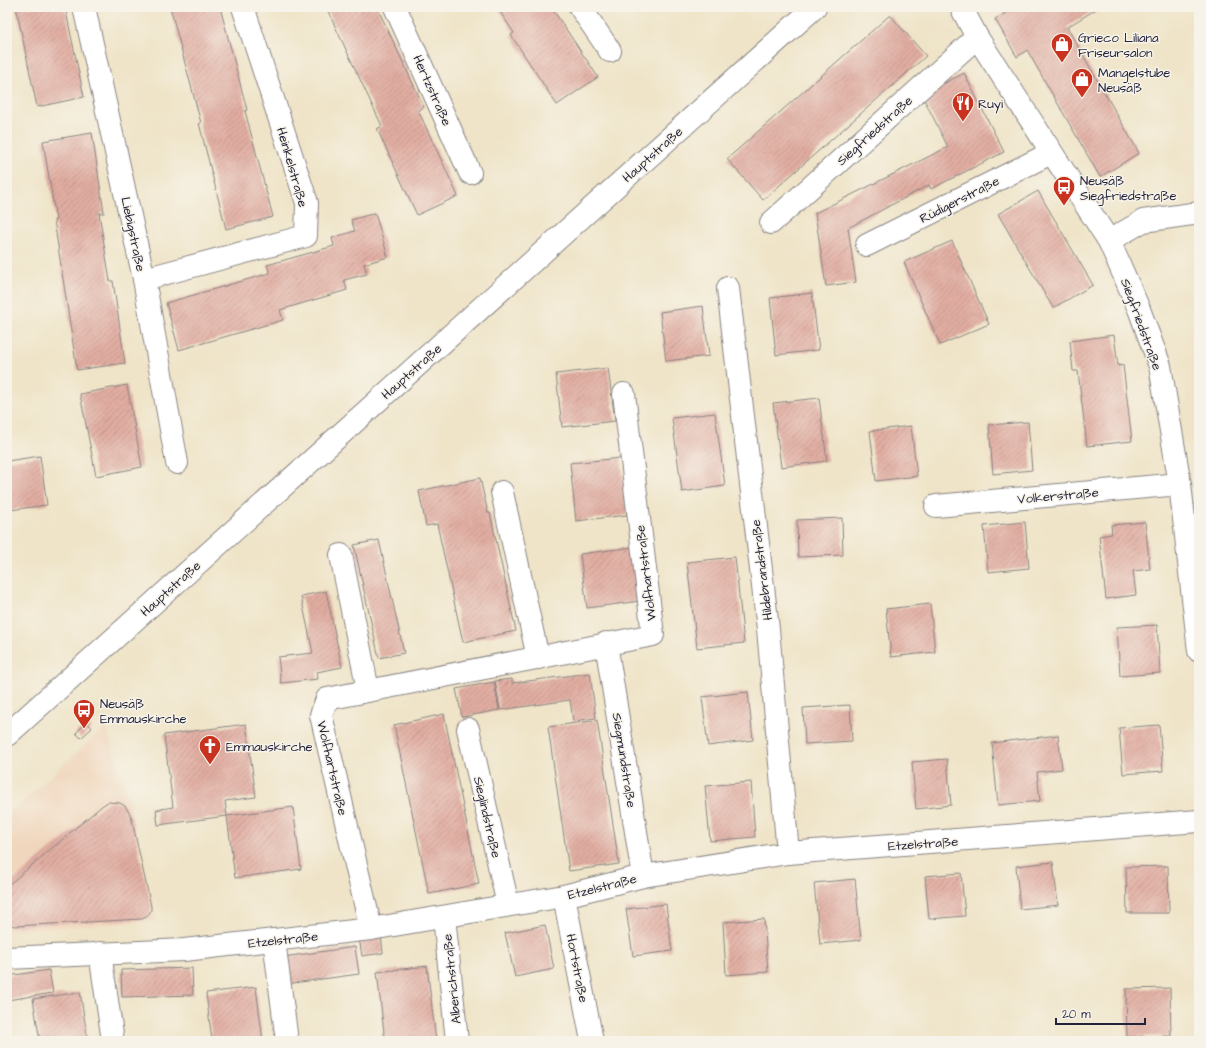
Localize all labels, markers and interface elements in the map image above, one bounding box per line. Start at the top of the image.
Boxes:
place label: Grieco Liliana Friseursalon [1078,29,1159,62]
shop icon: Grieco Liliana Friseursalon [1049,31,1075,64]
street label: Hertzstraße [408,52,456,129]
place label: Mangelstube Neusäß [1098,64,1170,97]
shop icon: Mangelstube Neusäß [1069,66,1095,99]
restaurant icon: Ruyi [950,90,976,123]
street label: Siegfriedstraße [833,92,917,170]
place label: Ruyi [978,95,1003,114]
street label: Hauptstraße [619,123,687,187]
street label: Heinkelstraße [272,125,312,209]
street label: Rüdigerstraße [916,172,1003,229]
place label: Neusäß Siegfriedstraße [1080,172,1176,206]
bus stop icon: Neusäß Siegfriedstraße [1051,174,1077,207]
street label: Liebigstraße [115,195,150,273]
street label: Siegfriedstraße [1115,276,1166,373]
street label: Hauptstraße [378,340,446,404]
street label: Volkerstraße [1017,483,1099,509]
street label: Hildebrandstraße [747,518,777,621]
street label: Wolfhartstraße [631,524,661,622]
street label: Hauptstraße [137,557,205,621]
place label: Neusäß Emmauskirche [100,695,187,728]
bus stop icon: Neusäß Emmauskirche [71,697,97,730]
street label: Siegmundstraße [607,711,640,809]
street label: Wolfhartstraße [312,719,352,817]
church icon: Emmauskirche [197,733,223,766]
place label: Emmauskirche [226,738,313,756]
street label: Sieglindstraße [468,775,505,860]
street label: Etzelstraße [887,833,959,855]
street label: Etzelstraße [566,870,639,904]
street label: Etzelstraße [247,927,319,953]
street label: Hortstraße [562,932,592,1004]
street label: Alberichstraße [438,933,466,1025]
scale bar [1056,1000,1145,1026]
text: 20 m [1062,1006,1091,1023]

